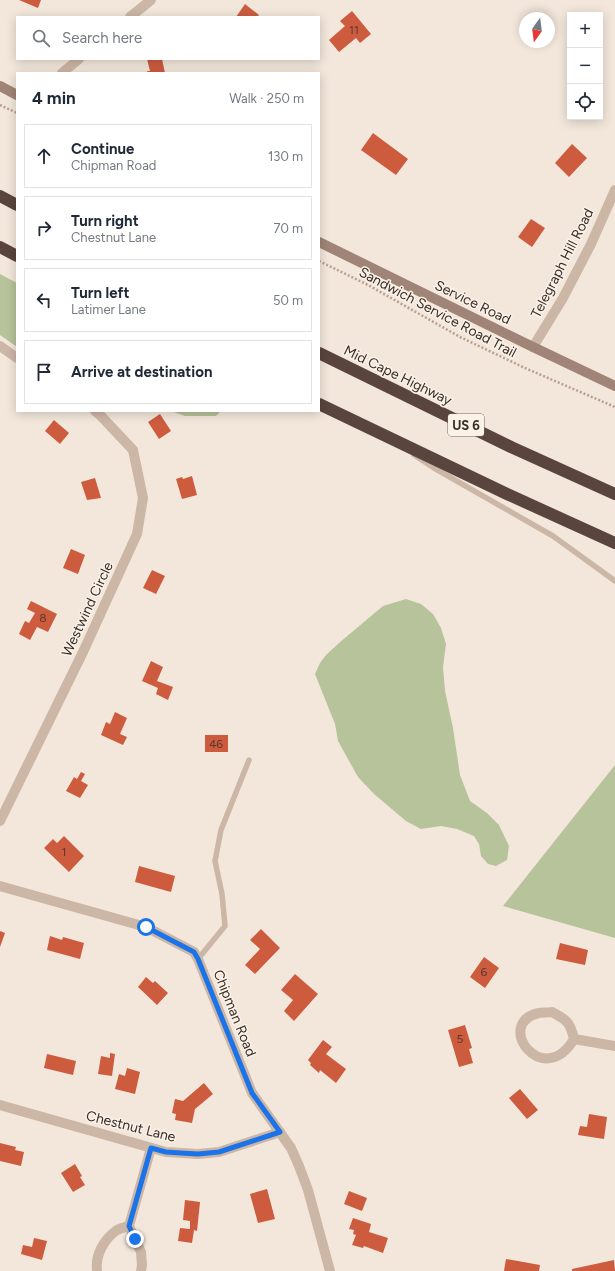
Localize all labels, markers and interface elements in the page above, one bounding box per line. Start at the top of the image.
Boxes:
north arrow [519,12,555,48]
map controls [567,12,603,120]
button: + [567,12,603,48]
search box [16,16,320,60]
house number: 11 [349,23,359,37]
icon: search [30,27,52,49]
text: Search here [62,29,142,47]
button: − [567,48,603,84]
button: locate [567,84,603,120]
text: 4 min [32,88,76,108]
text: Walk · 250 m [229,91,304,106]
text: Continue [71,140,134,158]
icon: ahead [33,145,55,167]
text: 130 m [268,149,303,164]
text: Chipman Road [71,158,156,173]
street label: Telegraph Hill Road [528,206,597,321]
text: Turn right [71,212,139,230]
icon: right [33,217,55,239]
text: 70 m [273,221,303,236]
text: Chestnut Lane [71,230,156,245]
street label: Sandwich Service Road Trail [356,264,519,361]
street label: Service Road [432,277,514,328]
text: Turn left [71,284,129,302]
icon: left [33,289,55,311]
text: 50 m [273,293,303,308]
text: Latimer Lane [71,302,146,317]
street label: Mid Cape Highway [341,342,455,409]
icon: arrive [33,361,55,383]
text: Arrive at destination [71,363,212,381]
road number: US 6 [448,414,484,436]
street label: Westwind Circle [58,559,117,659]
house number: 8 [39,611,47,625]
house number: 46 [209,737,223,751]
house number: 1 [62,845,66,859]
route start [137,918,155,936]
house number: 6 [481,965,488,979]
street label: Chipman Road [209,967,260,1059]
house number: 5 [457,1032,464,1046]
street label: Chestnut Lane [84,1107,178,1146]
route end [126,1230,144,1248]

